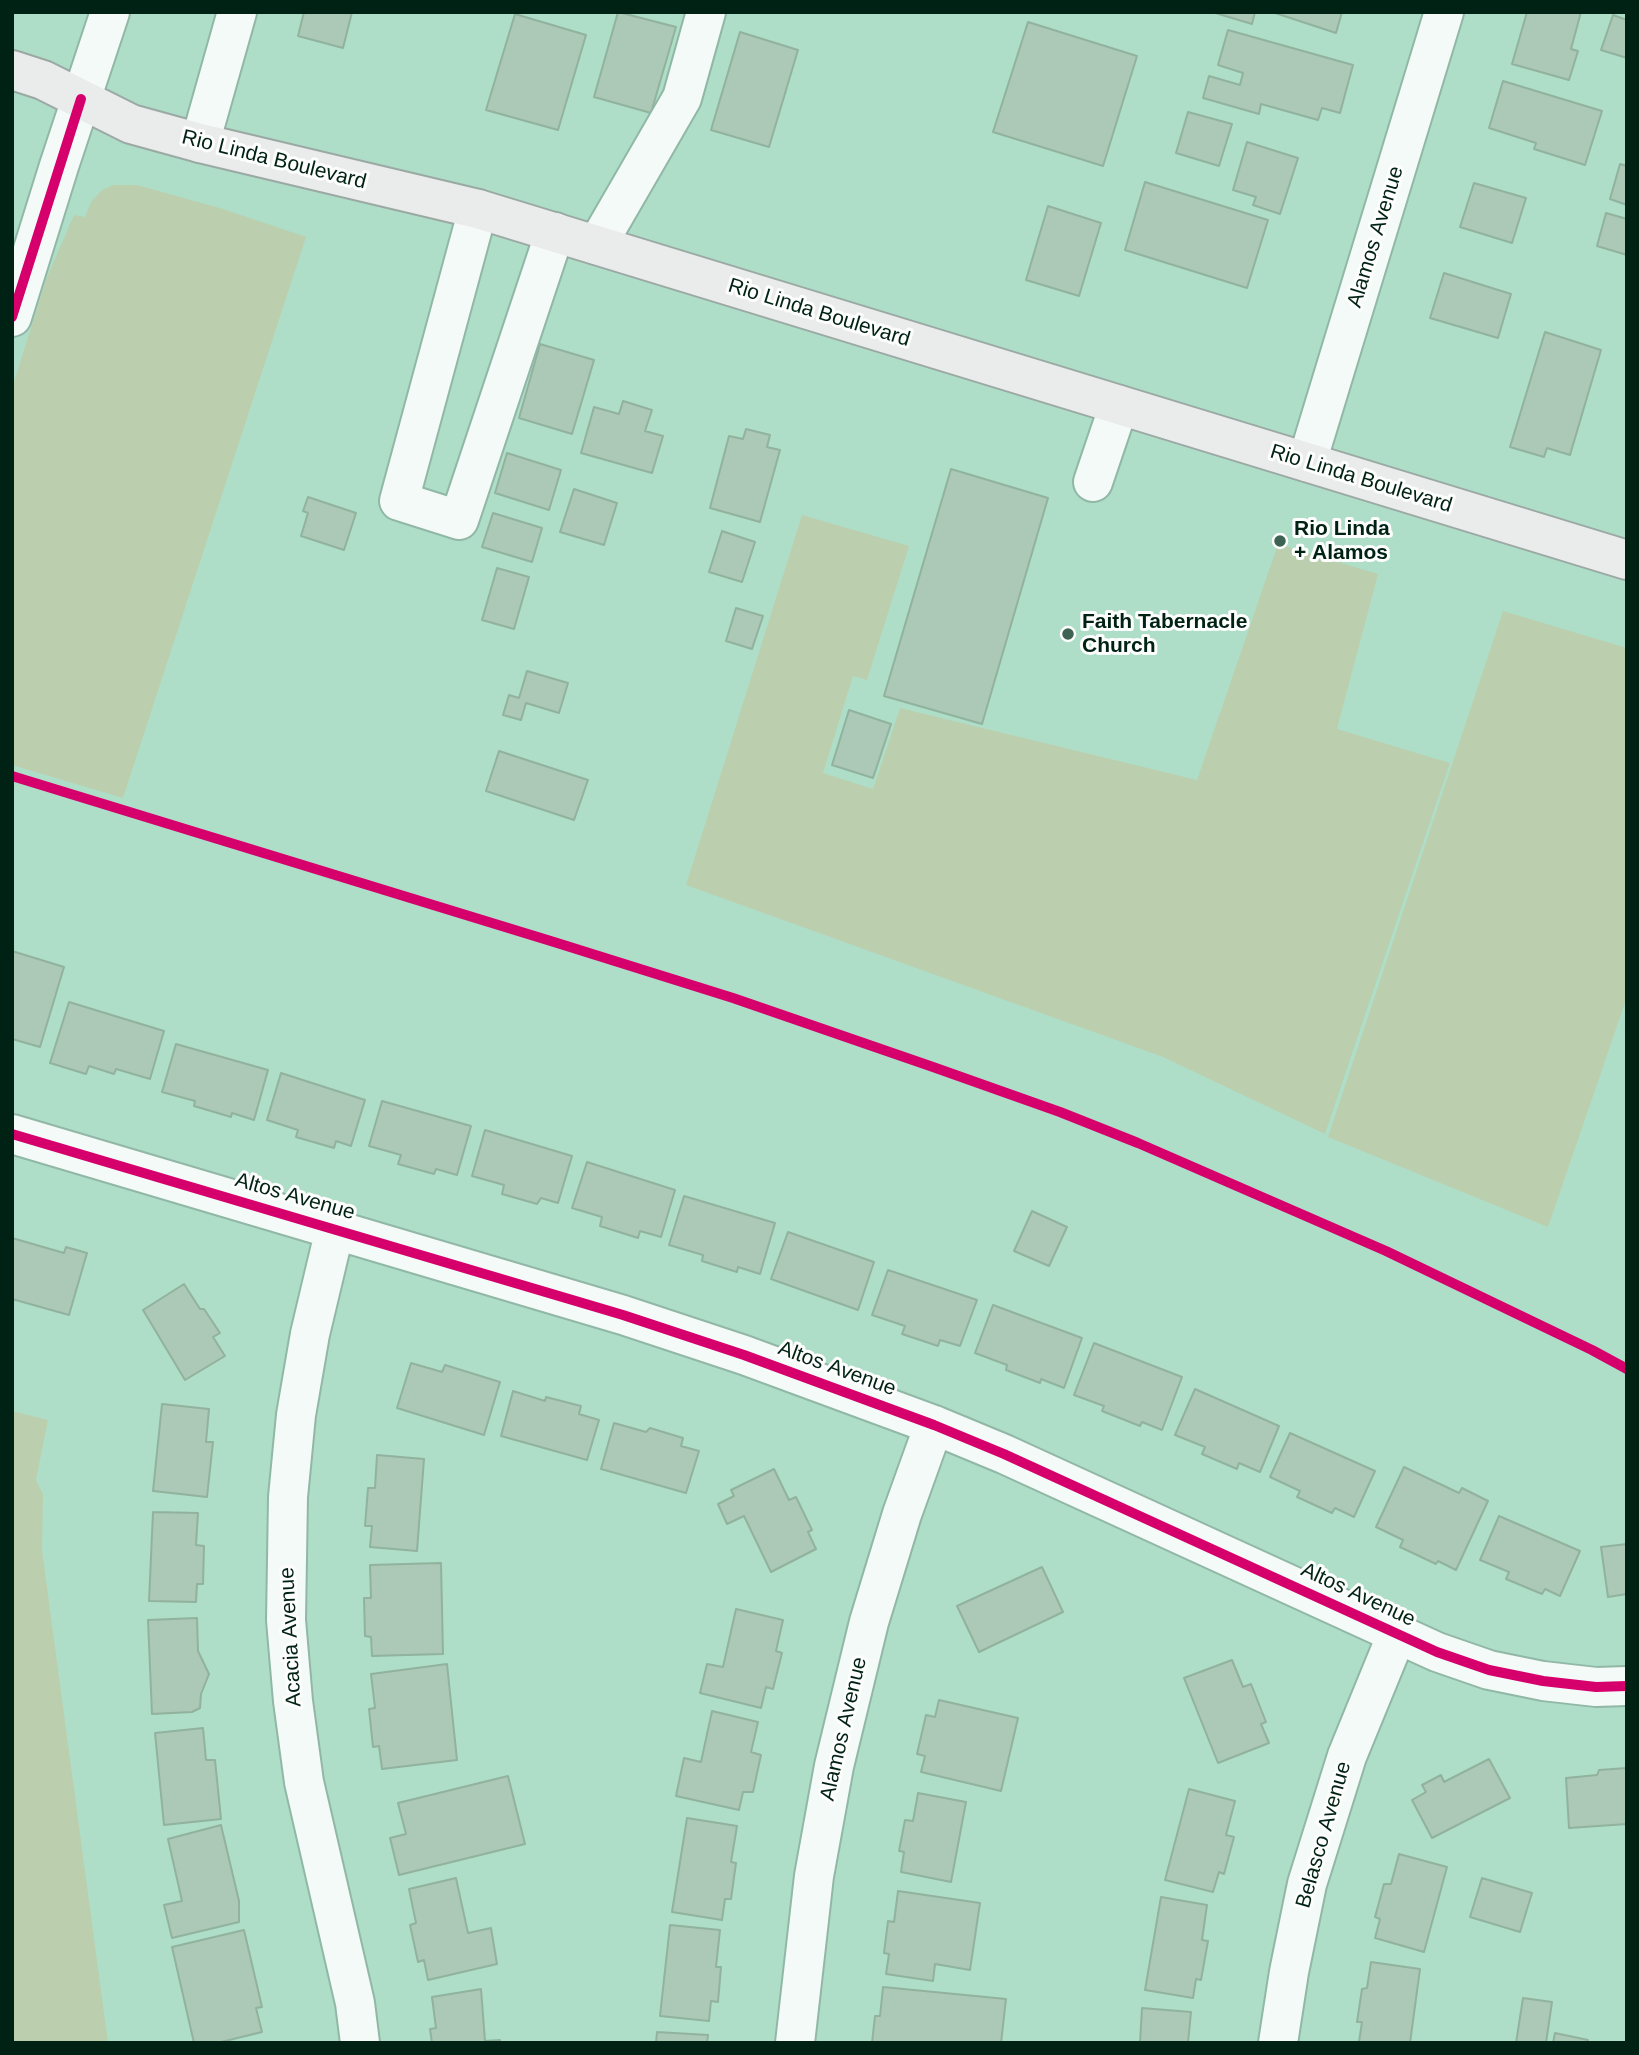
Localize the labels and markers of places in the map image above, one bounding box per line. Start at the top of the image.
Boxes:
place label: Rio Linda + Alamos [1294,516,1390,566]
marker: Rio Linda + Alamos [1272,533,1288,549]
place label: Faith Tabernacle Church [1082,609,1247,659]
marker: Faith Tabernacle Church [1060,626,1076,642]

